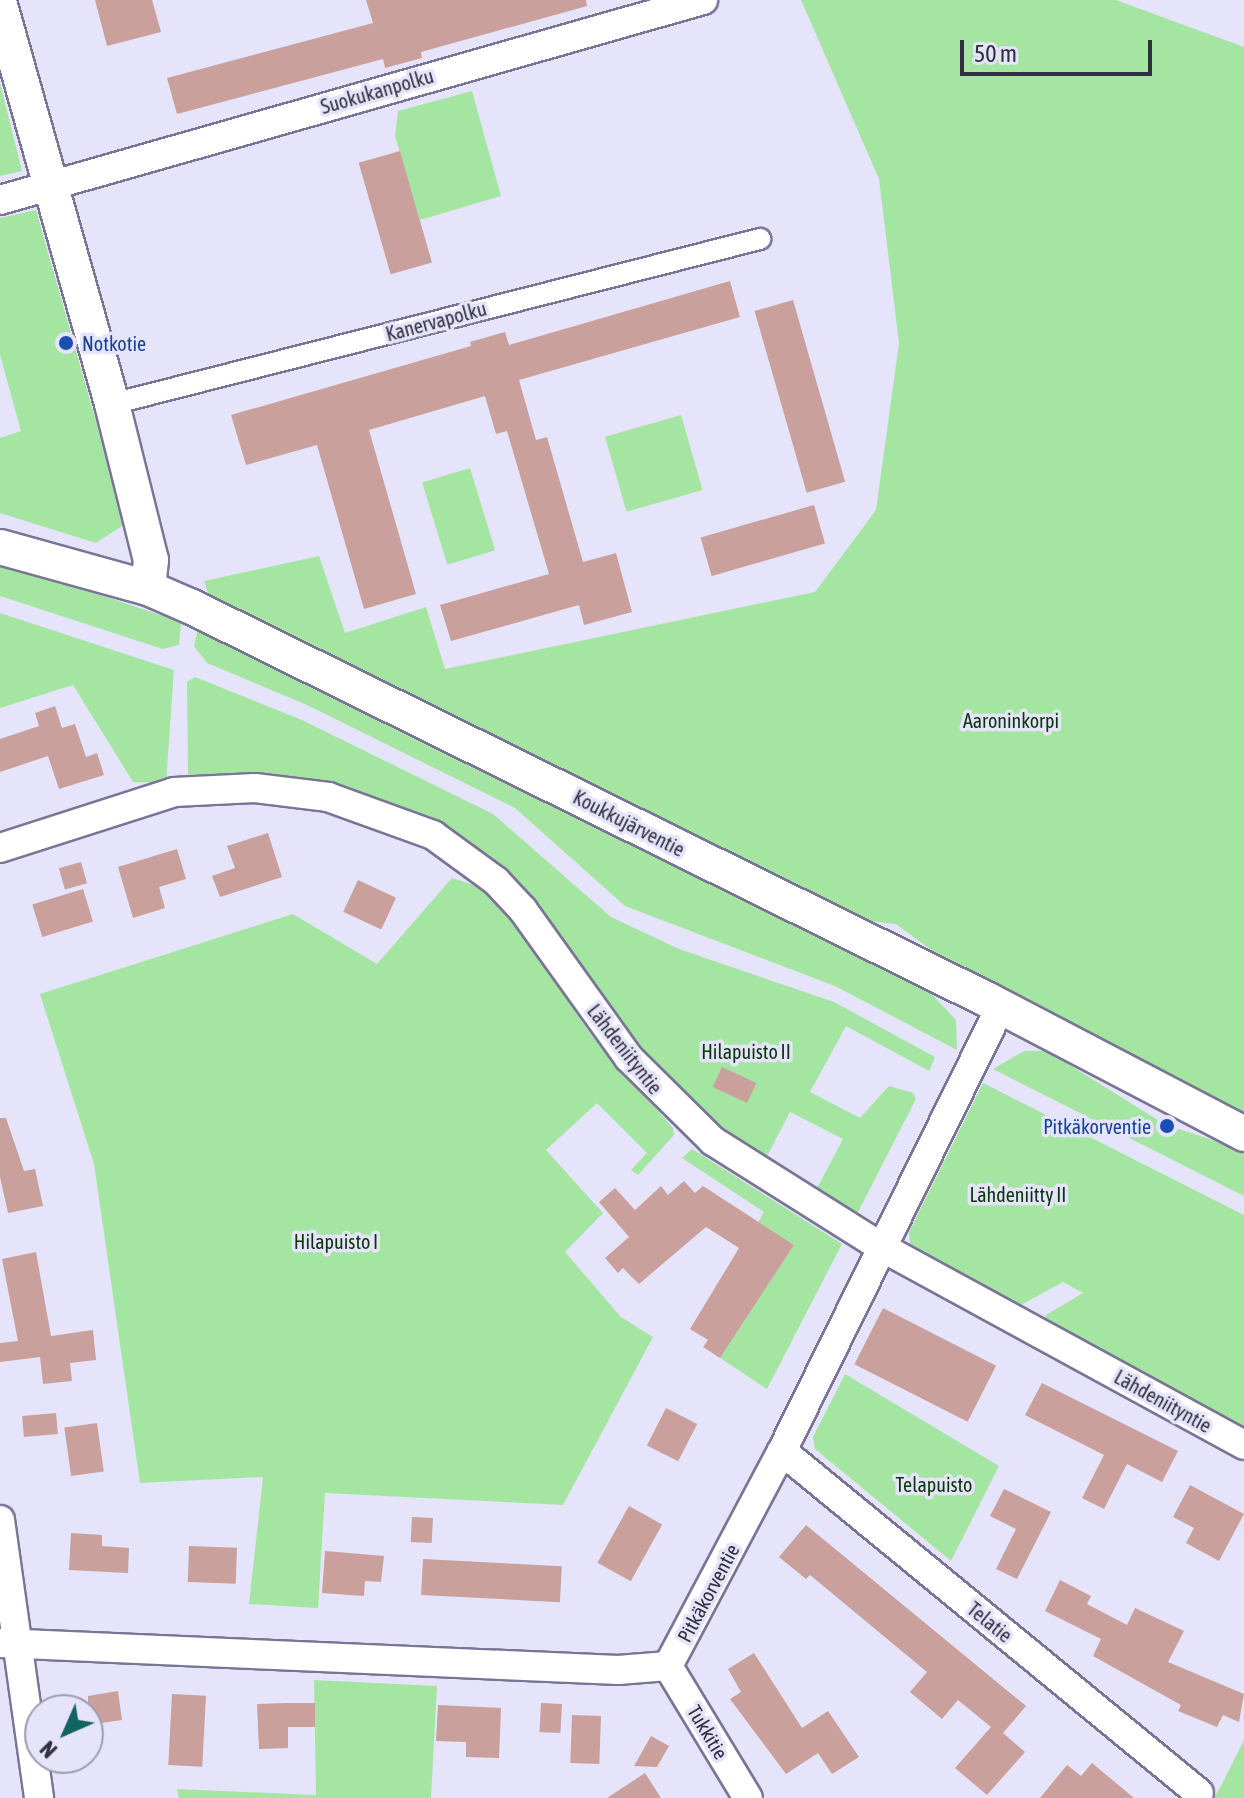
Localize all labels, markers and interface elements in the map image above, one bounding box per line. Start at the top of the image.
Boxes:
scale bar [964,24,1156,74]
text: 50 m [974,40,1017,67]
street label: Suokukanpolku [318,63,436,119]
street label: Kanervapolku [383,296,489,346]
place label: Notkotie [82,331,146,355]
marker: Notkotie [57,334,75,352]
park label: Aaroninkorpi [963,708,1059,732]
street label: Koukkujärventie [569,785,689,861]
street label: Lähdeniityntie [583,999,667,1099]
park label: Hilapuisto II [701,1039,791,1063]
place label: Pitkäkorventie [1043,1114,1151,1138]
marker: Pitkäkorventie [1158,1117,1176,1135]
park label: Lähdeniitty II [970,1182,1066,1206]
park label: Hilapuisto I [294,1229,378,1253]
street label: Lähdeniityntie [1110,1364,1216,1438]
park label: Telapuisto [895,1472,973,1496]
street label: Pitkäkorventie [672,1540,744,1646]
street label: Telatie [963,1597,1017,1647]
north arrow [24,1694,104,1774]
street label: Tukkitie [683,1701,733,1763]
text: N [35,1736,62,1763]

